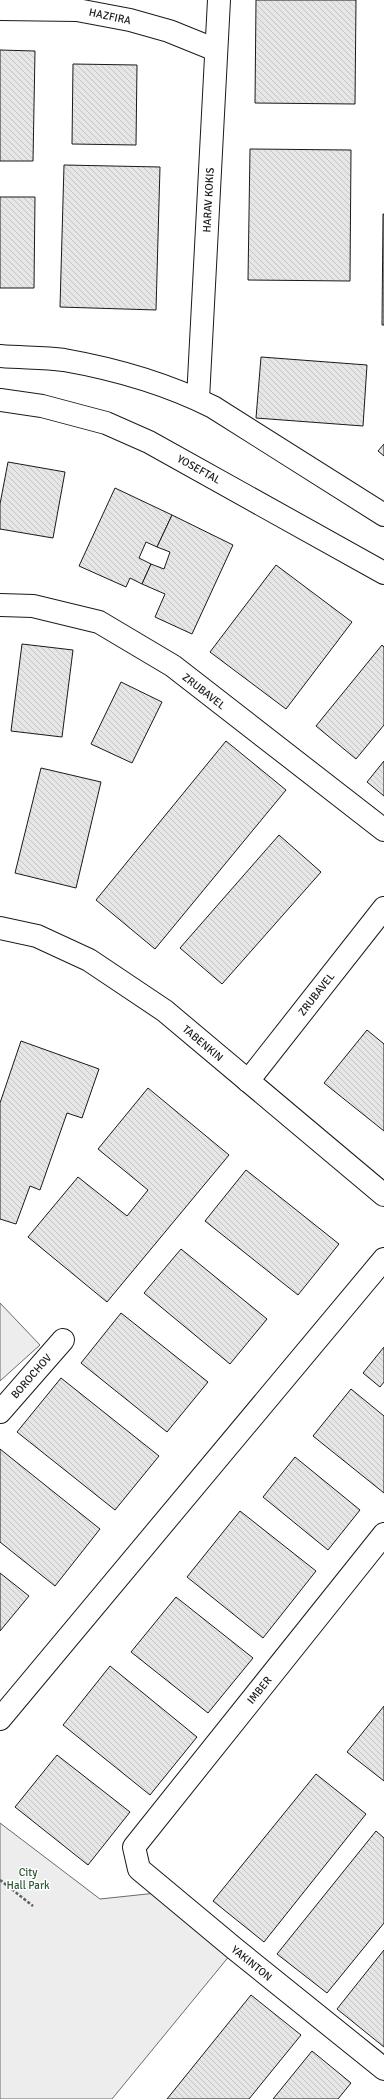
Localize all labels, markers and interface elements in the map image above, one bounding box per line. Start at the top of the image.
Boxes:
street label: HAZFIRA [88,6,132,27]
street label: HARAV KOKIS [200,167,217,233]
street label: YOSEFTAL [175,452,223,487]
street label: ZRUBAVEL [180,671,228,712]
street label: ZRUBAVEL [296,970,337,1018]
street label: TABENKIN [180,1023,226,1064]
street label: BOROCHOV [8,1351,55,1401]
street label: IMBER [244,1674,275,1707]
park label: City Hall Park [7,1866,50,1892]
street label: YAKINTON [229,1943,275,1984]

